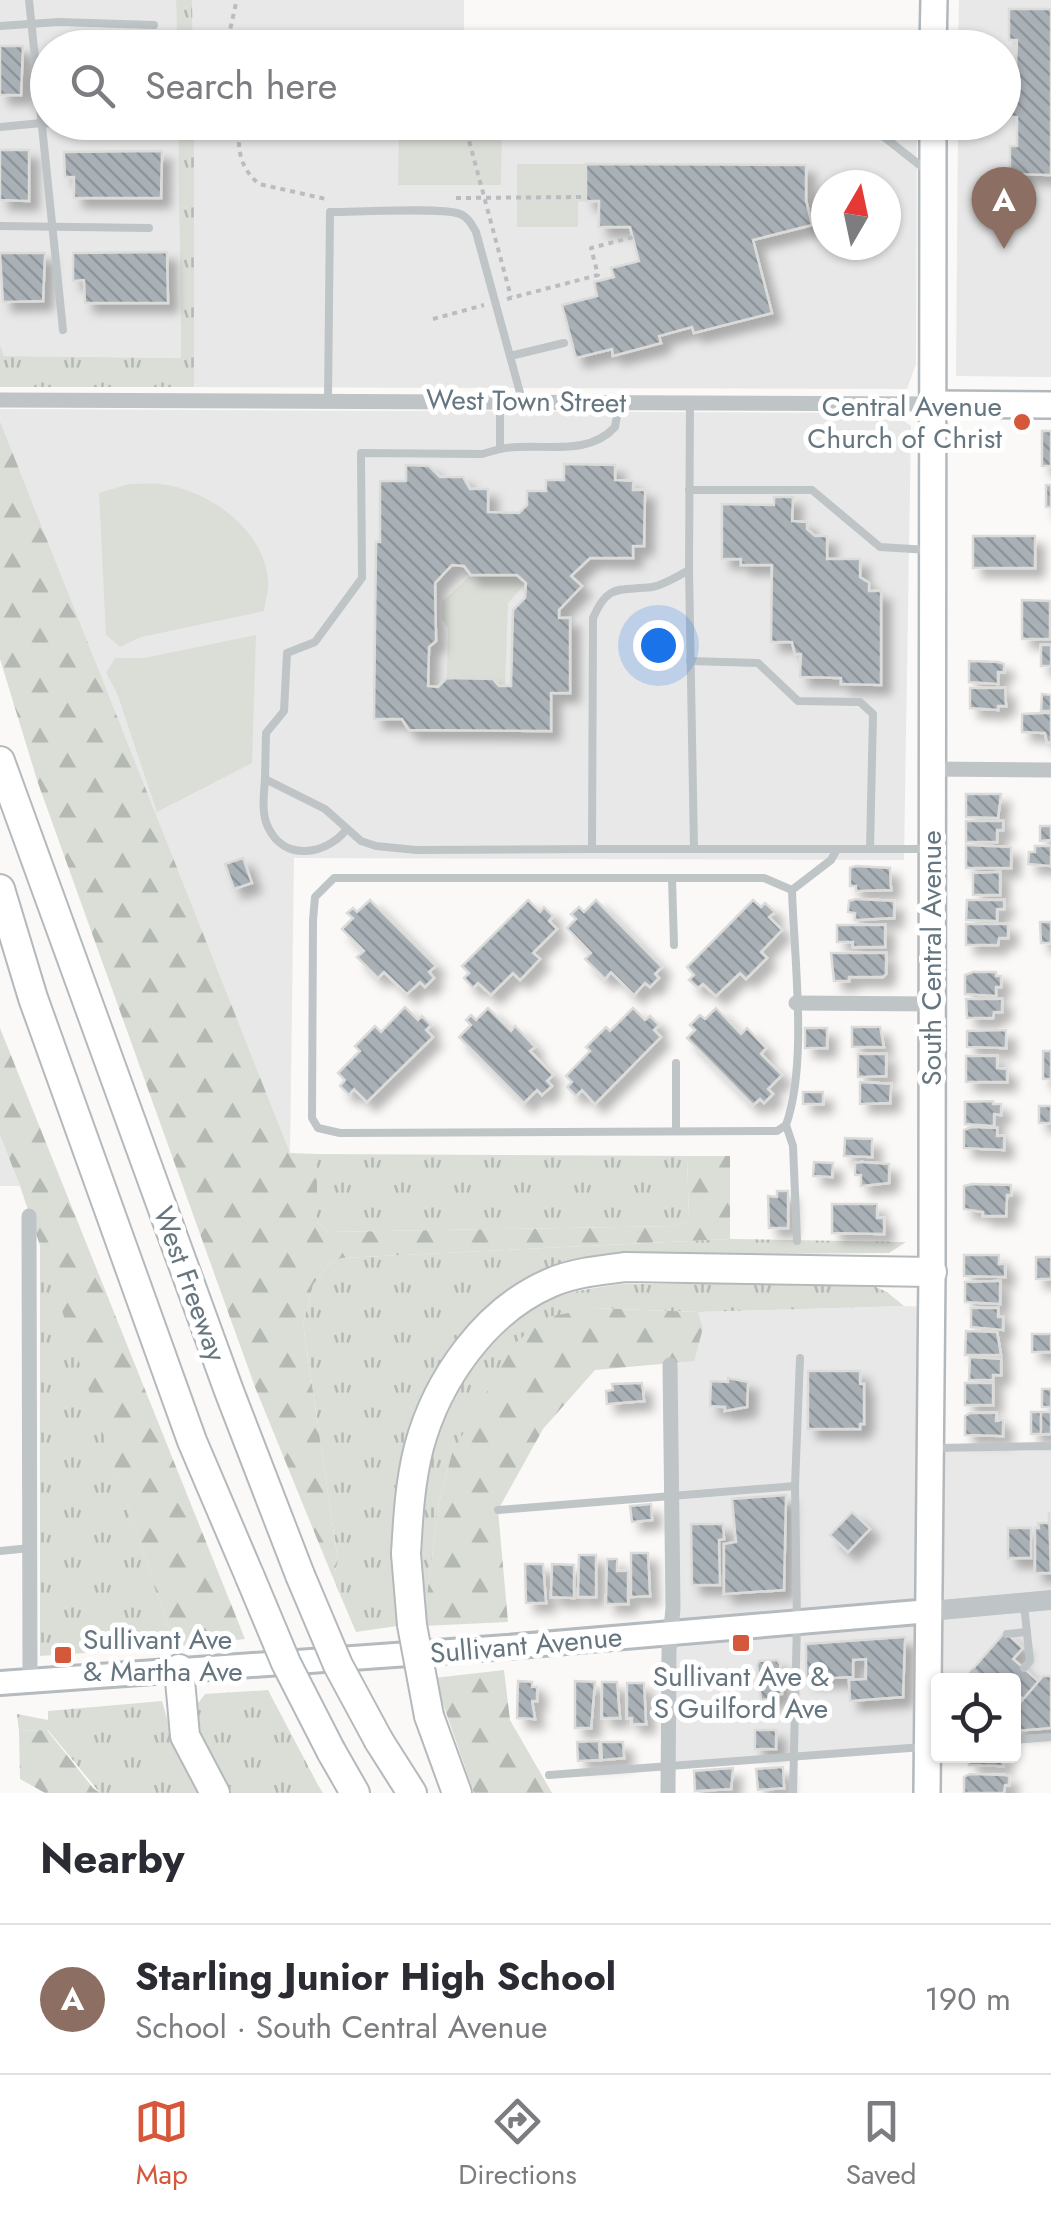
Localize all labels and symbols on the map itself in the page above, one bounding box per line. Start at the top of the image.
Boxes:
pin: A [972,166,1036,249]
north arrow [811,170,901,260]
street label: West Town Street [425,379,627,423]
place label: Central Avenue Church of Christ [807,386,1002,459]
marker: Central Avenue Church of Christ [1011,411,1033,433]
your location [633,620,684,671]
street label: South Central Avenue [911,830,952,1086]
street label: West Freeway [143,1201,237,1368]
street label: Sullivant Avenue [428,1616,624,1674]
place label: Sullivant Ave & Martha Ave [83,1619,243,1692]
marker: Sullivant Ave & S Guilford Ave [730,1632,752,1654]
marker: Sullivant Ave & Martha Ave [52,1644,74,1666]
place label: Sullivant Ave & S Guilford Ave [653,1656,829,1729]

